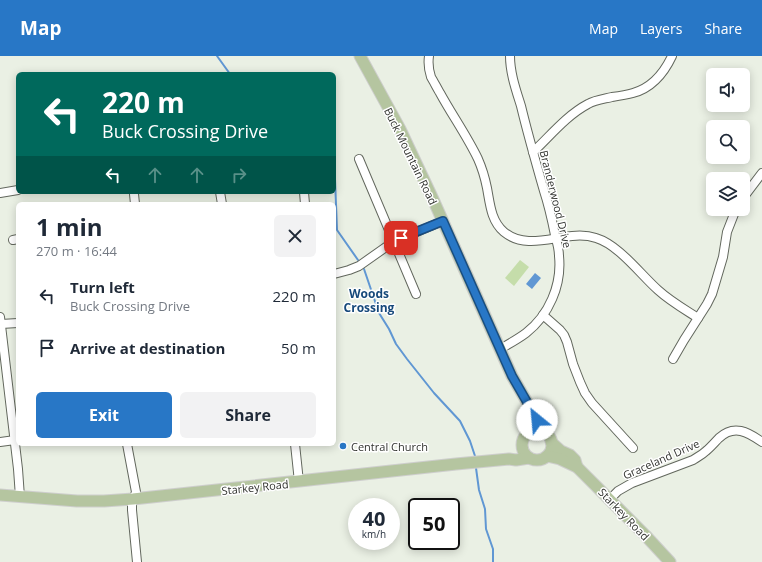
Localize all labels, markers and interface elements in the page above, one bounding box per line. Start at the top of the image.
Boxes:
text: Map [20,15,61,41]
text: Map [589,19,618,38]
text: Layers [640,19,682,38]
text: Share [704,19,742,38]
map controls [706,68,750,216]
button: sound [706,68,750,112]
text: 220 m [102,83,185,121]
icon: left [36,88,88,140]
street label: Buck Mountain Road [381,105,441,207]
text: Buck Crossing Drive [102,119,268,143]
button: search [706,120,750,164]
street label: Branderwood Drive [537,149,575,249]
icon: left [102,164,124,186]
icon: ahead [144,164,166,186]
icon: ahead [186,164,208,186]
icon: right [228,164,250,186]
button: layers [706,172,750,216]
text: 1 min [36,210,103,243]
button: close [274,215,316,257]
pin [384,221,418,255]
icon: arrive [390,227,412,249]
text: 270 m · 16:44 [36,242,117,260]
text: Turn left [70,277,135,297]
icon: left [36,285,58,307]
district label: Woods Crossing [344,285,395,316]
text: 220 m [272,286,316,306]
text: Buck Crossing Drive [70,297,190,315]
icon: arrive [36,337,58,359]
text: Arrive at destination [70,338,225,358]
text: 50 m [281,338,316,358]
button: Exit [36,392,172,438]
button: Share [180,392,316,438]
position arrow [516,399,558,441]
street label: Graceland Drive [620,435,702,483]
place label: Central Church [351,439,428,454]
marker: Central Church [338,441,348,451]
street label: Starkey Road [221,476,289,498]
street label: Starkey Road [595,485,653,543]
speed limit sign: 50 [408,498,460,550]
text: 40 [363,505,385,532]
text: km/h [362,527,386,541]

